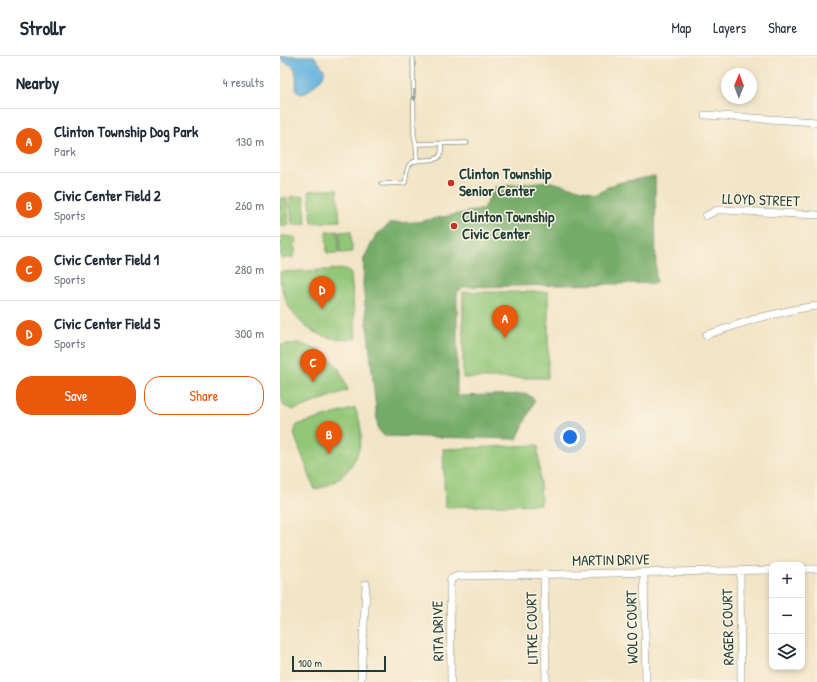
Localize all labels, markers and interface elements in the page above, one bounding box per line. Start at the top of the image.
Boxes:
text: Strollr [20,15,66,41]
text: Map [671,18,691,37]
text: Layers [713,18,746,37]
text: Share [768,18,797,37]
north arrow [721,68,757,104]
text: Nearby [16,71,59,94]
text: 4 results [223,73,264,91]
one-way arrow [410,89,417,101]
text: Clinton Township Dog Park [54,121,198,142]
text: A [26,132,32,150]
text: 130 m [236,132,264,150]
text: Park [54,142,76,160]
place label: Clinton Township Senior Center [459,163,552,201]
marker: Clinton Township Senior Center [446,178,456,188]
text: Civic Center Field 2 [54,185,161,206]
street label: LLOYD STREET [722,188,801,211]
text: B [26,196,32,214]
text: 260 m [235,196,264,214]
text: Sports [54,206,85,224]
place label: Clinton Township Civic Center [462,206,555,244]
marker: Clinton Township Civic Center [449,221,459,231]
text: Civic Center Field 1 [54,249,159,270]
text: C [25,260,33,278]
text: 280 m [235,260,264,278]
text: Sports [54,270,85,288]
pin: D [309,276,335,309]
pin: A [492,305,518,338]
text: Civic Center Field 5 [54,313,160,334]
text: D [26,324,32,342]
text: 300 m [235,324,264,342]
text: Sports [54,334,85,352]
pin: C [300,349,326,382]
button: Save [16,376,136,415]
button: Share [144,376,264,415]
pin: B [316,421,342,454]
your location [560,427,580,447]
street label: MARTIN DRIVE [572,548,650,571]
map controls [769,562,805,670]
button: + [769,562,805,598]
street label: RAGER COURT [716,587,739,666]
street label: WOLO COURT [620,589,643,664]
street label: LITKE COURT [520,591,543,665]
button: − [769,598,805,634]
street label: RITA DRIVE [426,600,449,662]
button: layers [769,634,805,670]
scale bar [292,654,386,673]
text: 100 m [298,656,322,670]

